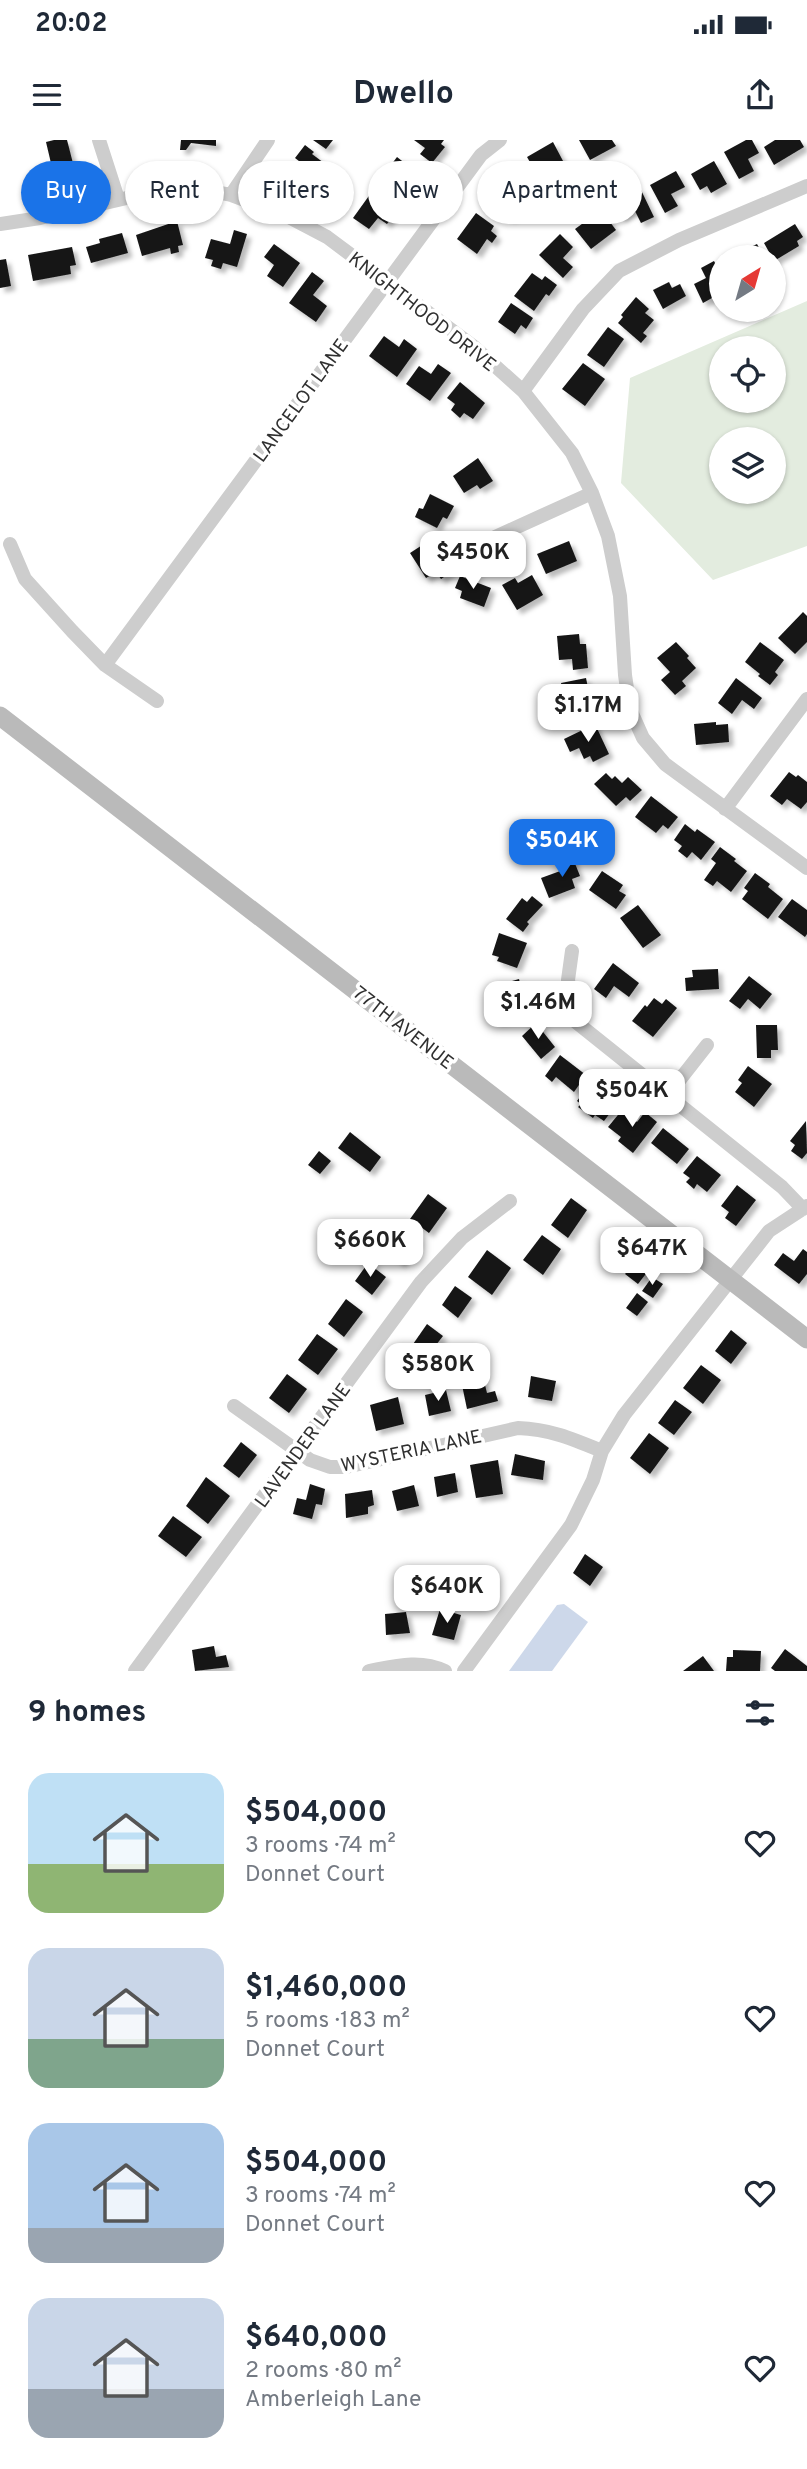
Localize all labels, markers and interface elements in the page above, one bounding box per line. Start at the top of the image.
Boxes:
text: 20:02 [35,8,107,41]
text: Dwello [353,75,454,115]
icon: menu [28,76,66,114]
icon: share [741,76,779,114]
chip: Buy [21,161,111,224]
chip: Rent [125,161,224,224]
chip: Filters [238,161,354,224]
chip: New [368,161,463,224]
chip: Apartment [477,161,642,224]
north arrow [709,245,786,322]
map controls [709,245,786,504]
street label: KNIGHTHOOD DRIVE [343,247,501,378]
street label: LANCELOT LANE [249,335,355,468]
button: locate [709,336,786,413]
button: layers [709,427,786,504]
pin: $450K [424,532,522,591]
text: $450K [436,539,510,568]
pin: $1.17M [531,684,645,744]
text: $1.17M [554,692,622,721]
pin: $504K [513,820,611,879]
text: $504K [525,827,599,856]
street label: 77TH AVENUE [347,982,458,1075]
pin: $1.46M [481,982,595,1041]
text: $1.46M [500,989,576,1018]
pin: $504K [583,1070,681,1129]
text: $504K [595,1077,669,1106]
pin: $660K [321,1220,419,1279]
text: $660K [333,1227,407,1256]
pin: $647K [603,1228,701,1287]
text: $647K [616,1235,688,1264]
pin: $580K [389,1344,487,1403]
text: $580K [401,1351,475,1380]
street label: LAVENDER LANE [250,1379,357,1513]
street label: WYSTERIA LANE [339,1425,484,1479]
pin: $640K [398,1566,496,1625]
text: $640K [410,1573,484,1602]
icon: filters [741,1694,779,1732]
text: 9 homes [28,1695,146,1732]
text: $504,000 [245,1795,387,1832]
icon: home [84,1801,168,1885]
icon: heart [741,1824,779,1862]
text: 3 rooms · 74 m² [245,1832,396,1861]
text: Donnet Court [245,1861,385,1890]
text: $1,460,000 [245,1970,407,2007]
icon: home [84,1976,168,2060]
icon: heart [741,1999,779,2037]
text: 5 rooms · 183 m² [245,2007,410,2036]
text: Donnet Court [245,2036,385,2065]
text: $504,000 [245,2145,387,2182]
icon: home [84,2151,168,2235]
icon: heart [741,2174,779,2212]
text: 3 rooms · 74 m² [245,2182,396,2211]
text: Donnet Court [245,2211,385,2240]
text: $640,000 [245,2320,387,2357]
icon: home [84,2326,168,2410]
icon: heart [741,2349,779,2387]
text: 2 rooms · 80 m² [245,2357,402,2386]
text: Amberleigh Lane [245,2386,421,2415]

